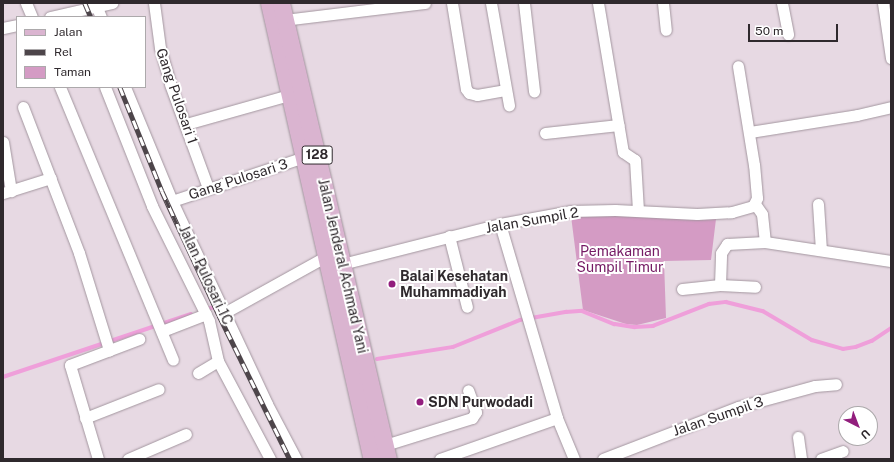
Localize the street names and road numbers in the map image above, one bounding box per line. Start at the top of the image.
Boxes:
street label: Gang Pulosari 1 [153,46,201,146]
road number: 128 [301,144,333,166]
street label: Gang Pulosari 3 [186,155,290,203]
street label: Jalan Jenderal Achmad Yani [315,177,371,355]
street label: Jalan Sumpil 2 [484,204,580,236]
street label: Jalan Pulosari 1C [176,223,236,327]
street label: Jalan Sumpil 3 [671,393,765,439]

